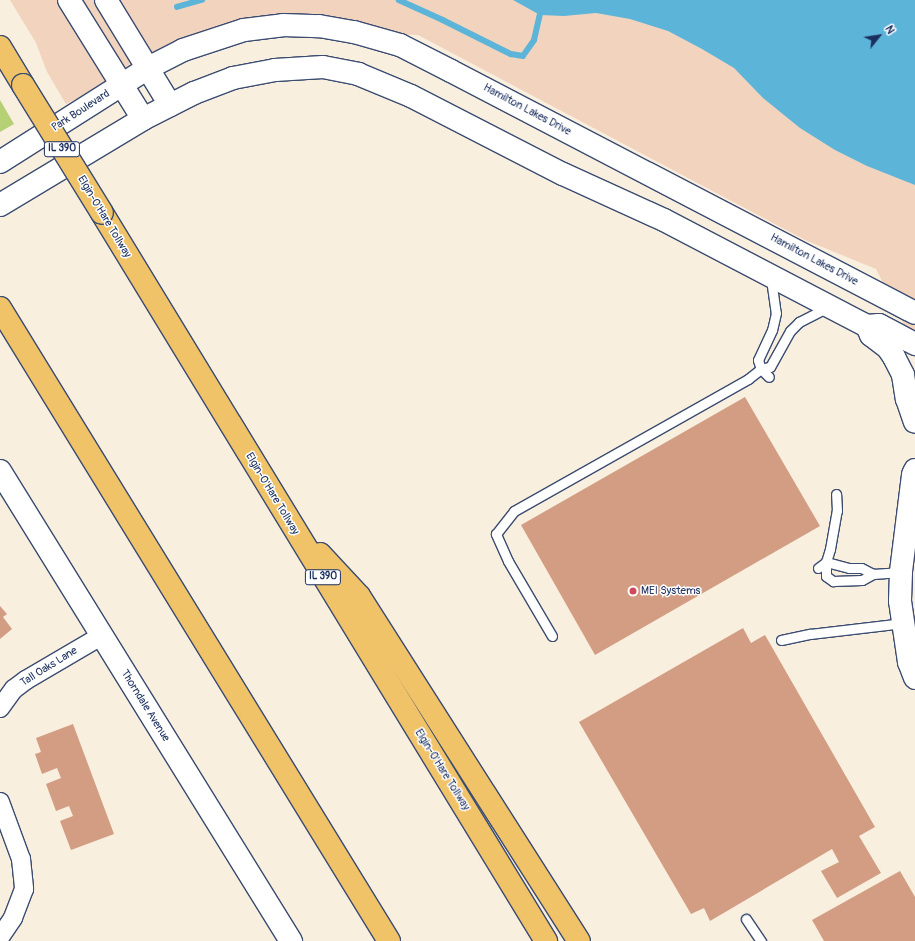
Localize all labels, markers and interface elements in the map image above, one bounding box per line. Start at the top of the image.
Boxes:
north arrow [859,16,899,56]
text: N [882,23,897,36]
street label: Hamilton Lakes Drive [481,81,573,139]
street label: Park Boulevard [50,87,112,135]
road number: IL 390 [43,141,81,157]
street label: Elgin-O'Hare Tollway [74,174,134,260]
street label: Hamilton Lakes Drive [768,231,860,289]
street label: Elgin-O'Hare Tollway [242,451,302,537]
road number: IL 390 [304,569,342,585]
place label: MEI Systems [641,584,700,598]
marker: MEI Systems [628,586,638,596]
street label: Tall Oaks Lane [18,644,80,690]
street label: Thorndale Avenue [118,668,172,744]
street label: Elgin-O'Hare Tollway [412,727,472,813]

